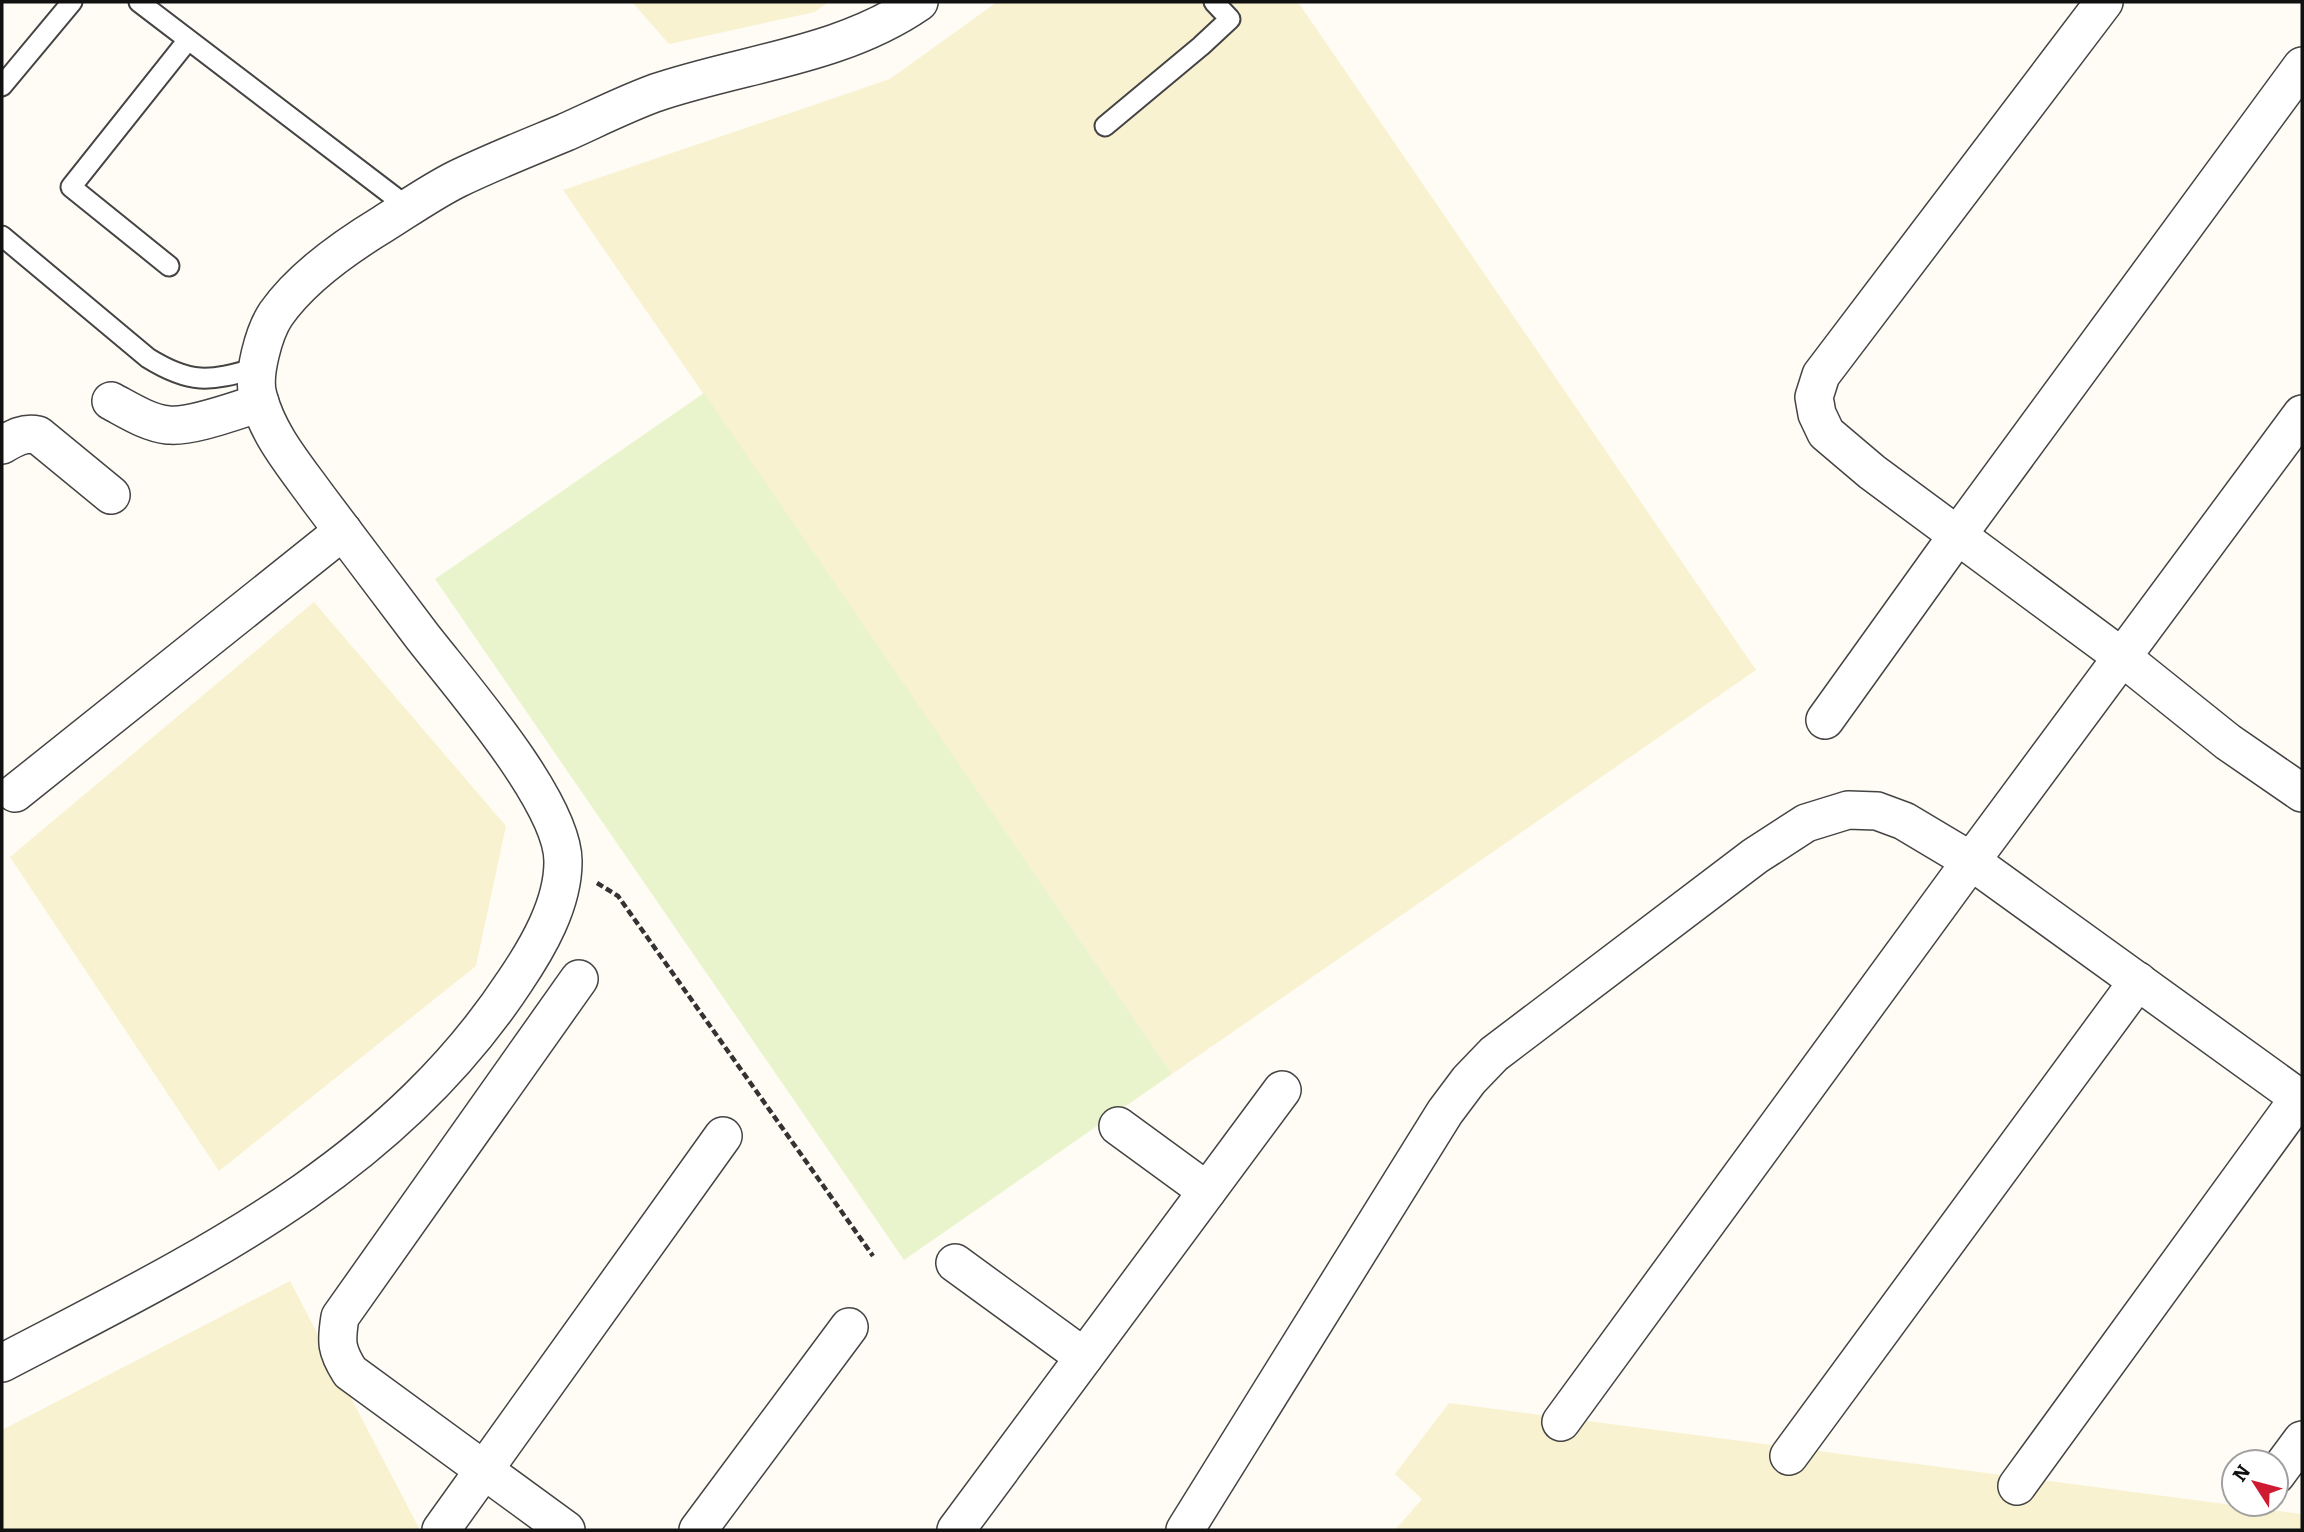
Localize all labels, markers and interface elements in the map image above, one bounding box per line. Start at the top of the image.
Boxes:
north arrow [2220,1448,2290,1518]
text: N [2228,1460,2255,1486]

